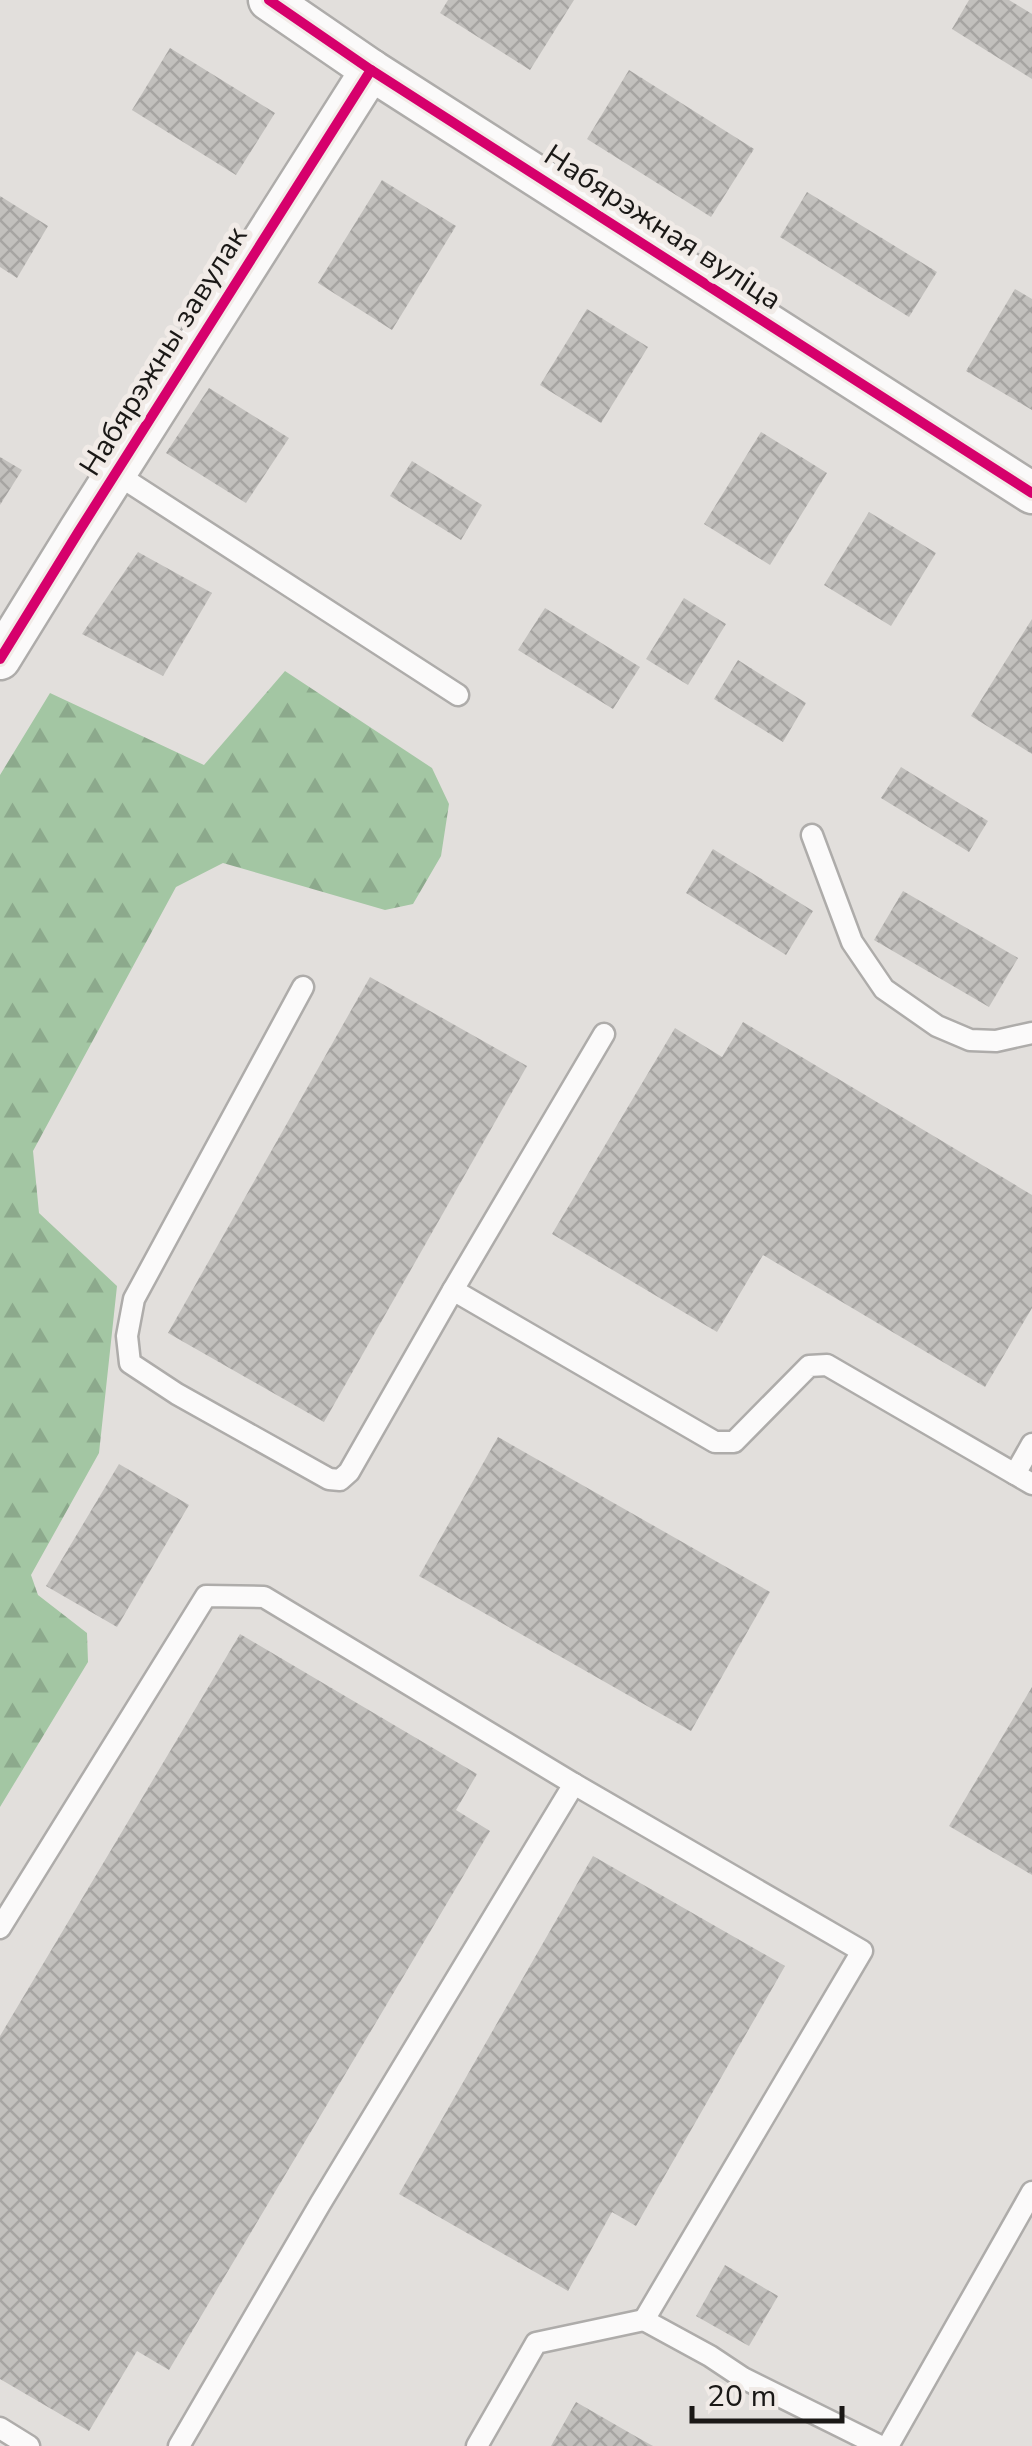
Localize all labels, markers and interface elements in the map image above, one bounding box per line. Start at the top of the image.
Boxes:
street label: Набярэжная вуліца [536,135,789,320]
street label: Набярэжны завулак [70,219,257,484]
scale bar [692,2361,842,2423]
text: 20 m [707,2376,776,2417]

